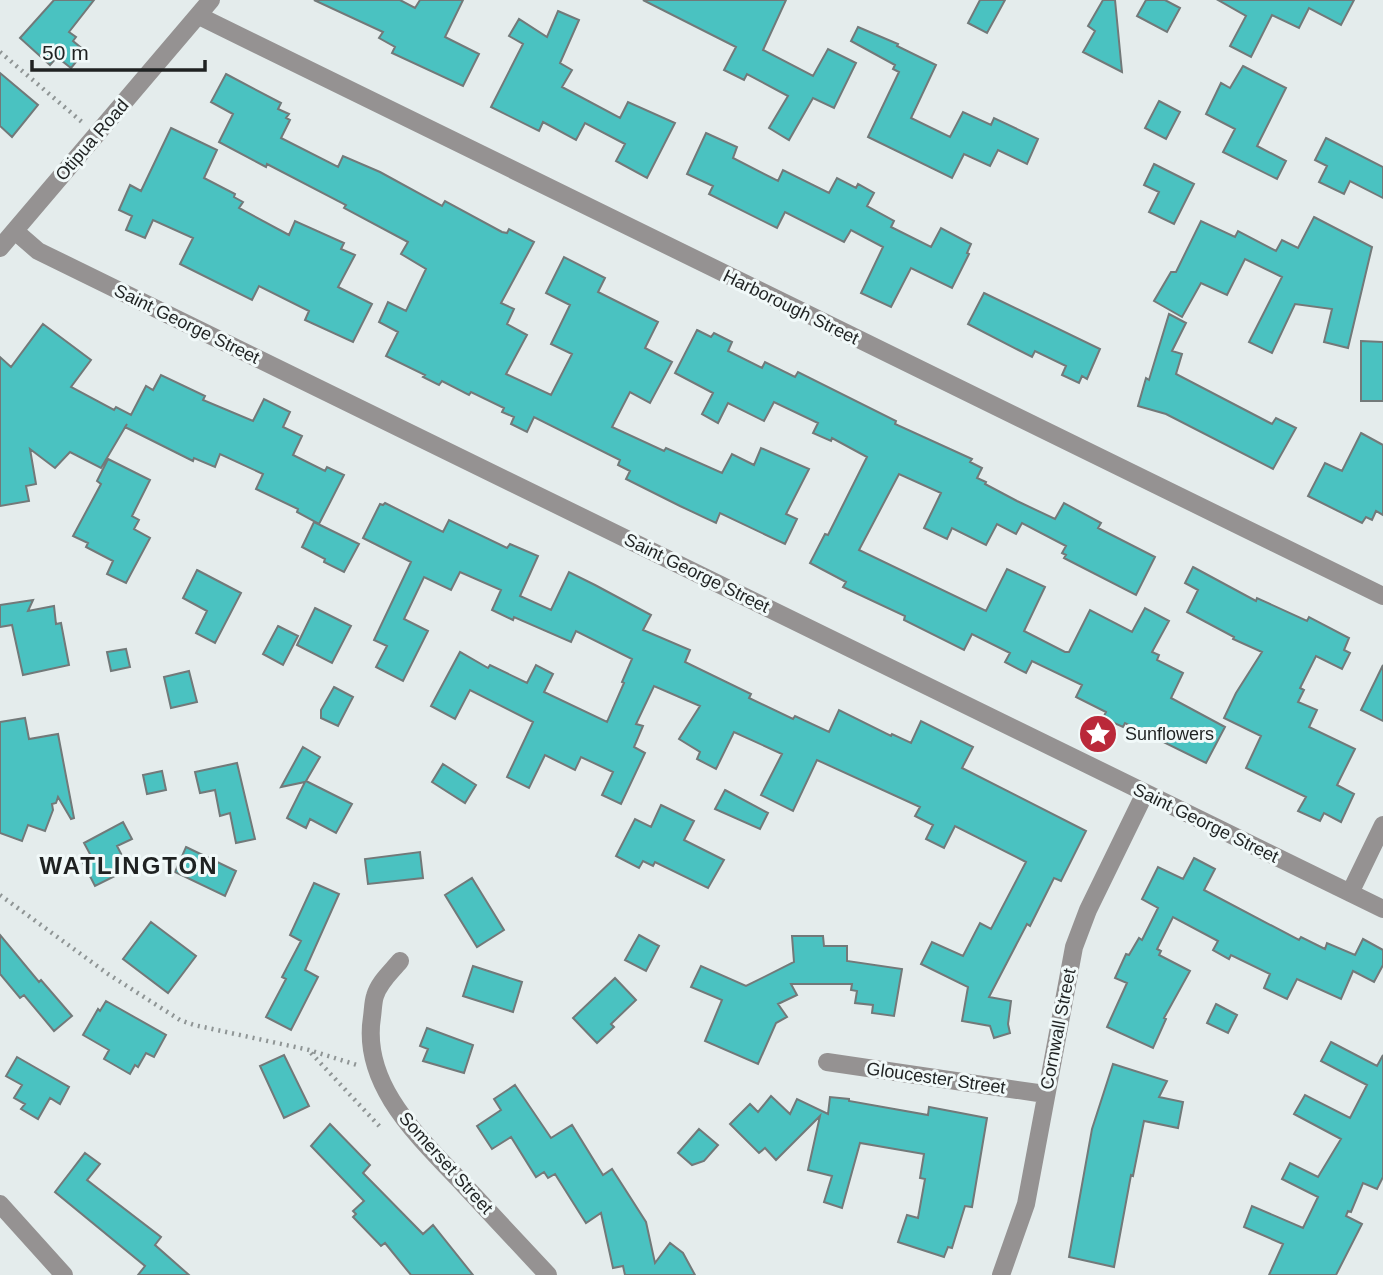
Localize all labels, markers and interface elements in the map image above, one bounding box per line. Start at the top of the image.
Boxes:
scale bar [32,28,205,72]
text: 50 m [42,41,89,64]
street label: Otipua Road [51,95,133,185]
street label: Harborough Street [720,266,862,348]
street label: Saint George Street [111,280,263,368]
street label: Saint George Street [621,529,773,617]
place icon: Sunflowers [1077,713,1119,755]
place label: Sunflowers [1125,724,1214,744]
street label: Saint George Street [1130,779,1282,867]
district label: WATLINGTON [39,852,219,879]
street label: Cornwall Street [1036,967,1080,1091]
street label: Gloucester Street [865,1058,1007,1098]
street label: Somerset Street [395,1108,497,1218]

